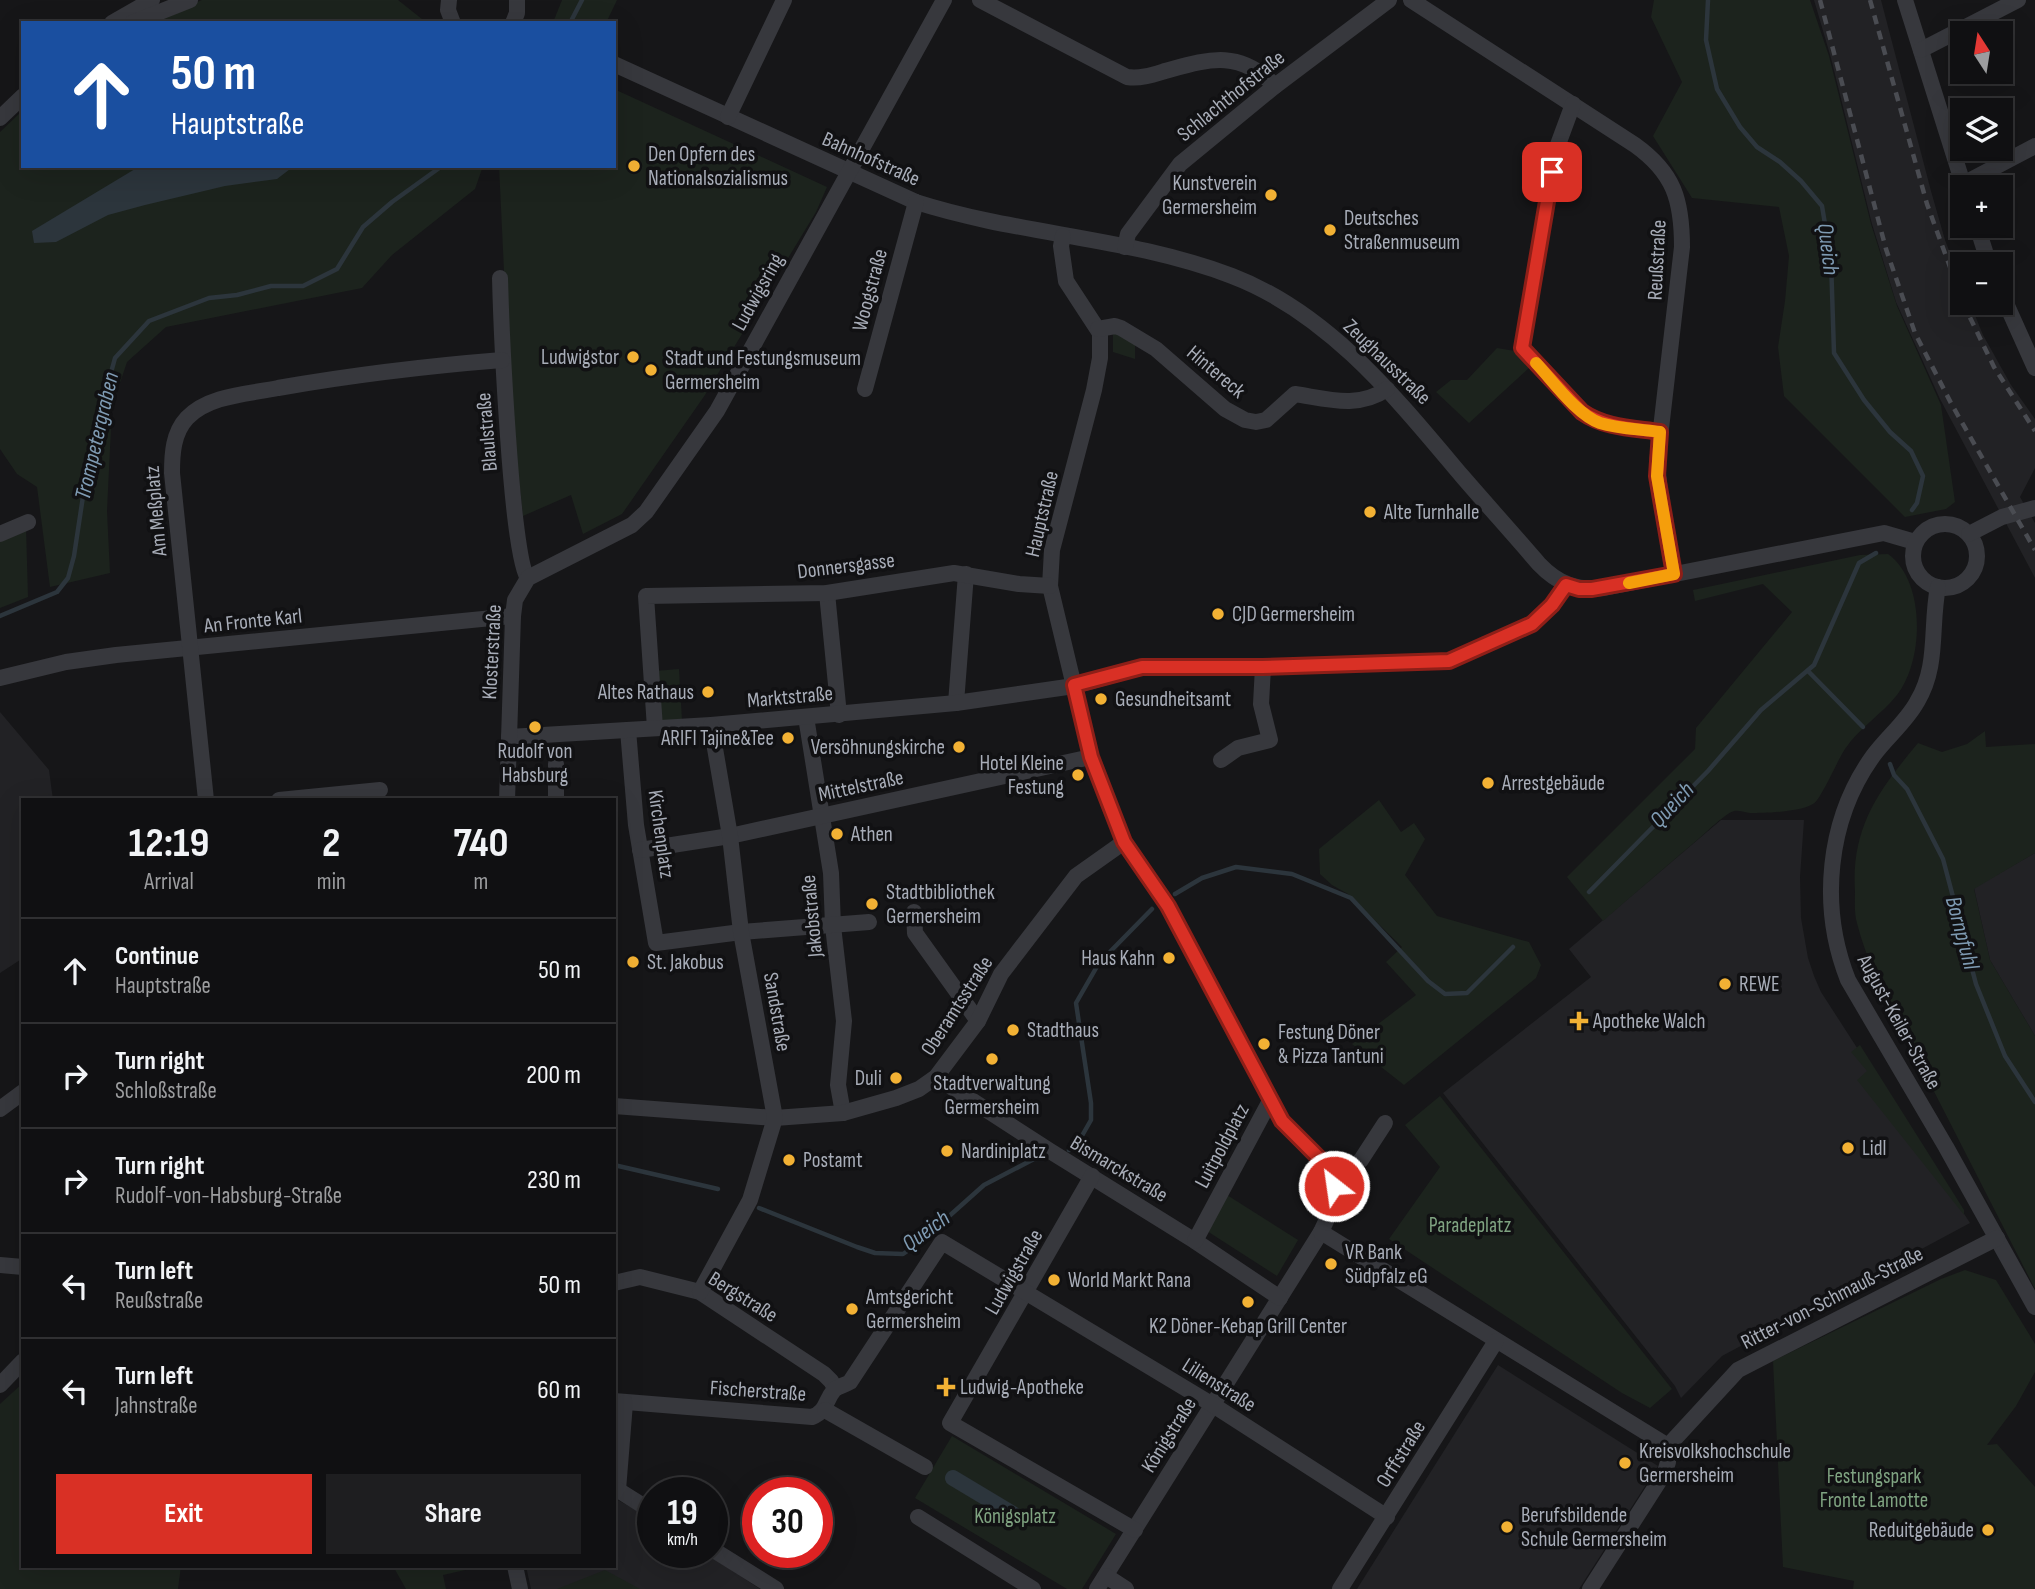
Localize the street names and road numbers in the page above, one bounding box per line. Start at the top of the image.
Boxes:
street label: Schlachthofstraße [1172,45,1290,147]
street label: Bahnhofstraße [818,126,924,192]
street label: Reußstraße [1642,219,1672,301]
street label: Woogstraße [847,246,893,334]
street label: Ludwigsring [727,249,789,335]
street label: Zeughausstraße [1338,314,1436,410]
street label: Hintereck [1182,340,1250,404]
street label: Blaulstraße [471,392,503,472]
street label: Am Meßplatz [140,464,172,558]
street label: Hauptstraße [1020,469,1064,559]
street label: Donnersgasse [796,548,896,584]
street label: An Fronte Karl [202,603,303,639]
street label: Klosterstraße [477,604,507,700]
street label: Marktstraße [746,681,834,713]
street label: Mittelstraße [816,765,906,807]
street label: Kirchenplatz [642,788,680,880]
street label: Jakobstraße [796,874,828,959]
street label: August-Keiler-Straße [1851,949,1946,1094]
street label: Oberamtsstraße [916,952,998,1060]
street label: Sandstraße [758,971,796,1053]
street label: Luitpoldplatz [1189,1099,1255,1192]
street label: Bismarckstraße [1066,1130,1172,1208]
street label: Ludwigstraße [980,1225,1048,1319]
street label: Ritter-von-Schmauß-Straße [1737,1241,1927,1355]
street label: Bergstraße [704,1266,782,1328]
street label: Lilienstraße [1177,1353,1261,1417]
street label: Fischerstraße [709,1375,807,1407]
street label: Königstraße [1136,1393,1202,1477]
street label: Orffstraße [1371,1416,1431,1492]

